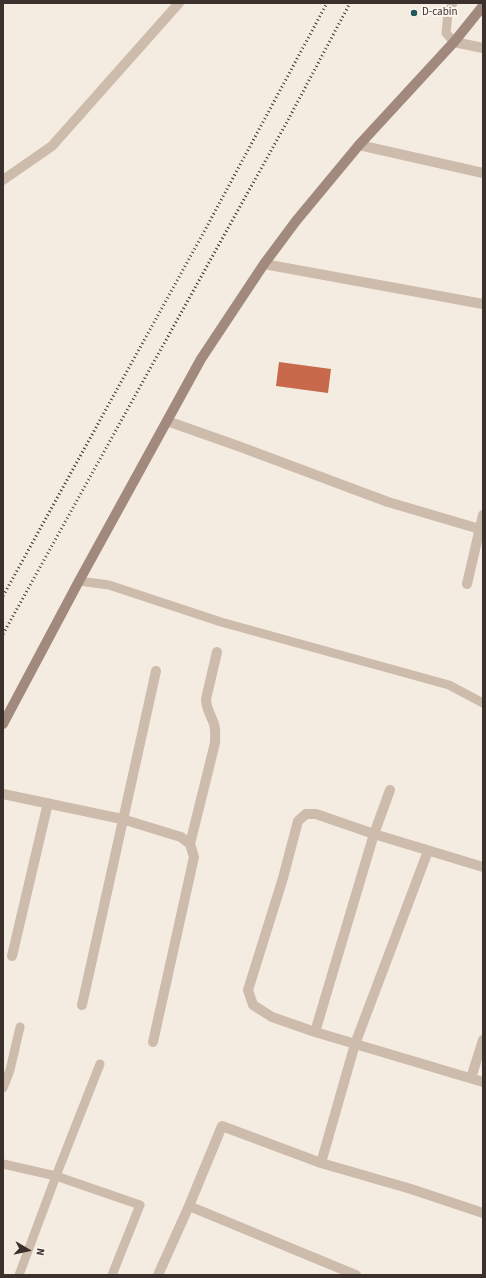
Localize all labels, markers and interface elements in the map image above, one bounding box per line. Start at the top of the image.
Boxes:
place label: D-cabin [422,6,457,20]
marker: D-cabin [409,8,419,18]
north arrow [8,1230,48,1270]
text: N [32,1247,48,1257]

